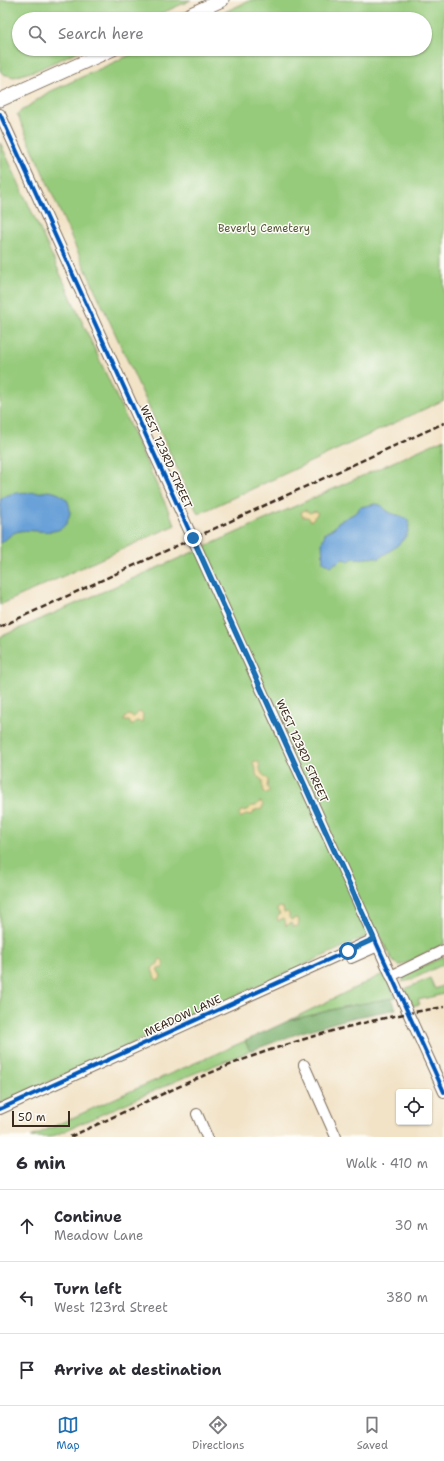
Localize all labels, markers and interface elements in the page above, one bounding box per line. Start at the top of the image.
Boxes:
search box [12,12,432,56]
icon: search [26,23,48,45]
text: Search here [58,24,144,44]
park label: Beverly Cemetery [218,221,310,236]
street label: WEST 123RD STREET [136,403,196,511]
route end [184,529,202,547]
street label: WEST 123RD STREET [272,697,332,805]
route start [339,942,357,960]
street label: MEADOW LANE [142,992,224,1040]
map controls [396,1089,432,1125]
button: locate [396,1089,432,1125]
scale bar [12,1109,70,1128]
text: 50 m [18,1110,46,1125]
text: 6 min [16,1152,66,1174]
text: Walk · 410 m [346,1155,428,1172]
text: Continue [54,1207,122,1227]
icon: ahead [16,1215,38,1237]
text: 30 m [394,1217,428,1234]
text: Meadow Lane [54,1227,143,1244]
text: Turn left [54,1279,122,1299]
icon: left [16,1287,38,1309]
text: 380 m [386,1289,428,1306]
text: West 123rd Street [54,1299,168,1316]
icon: arrive [16,1359,38,1381]
text: Arrive at destination [54,1360,222,1380]
tab: Map [56,1414,80,1453]
tab: Directions [192,1414,244,1453]
tab: Saved [357,1414,388,1453]

